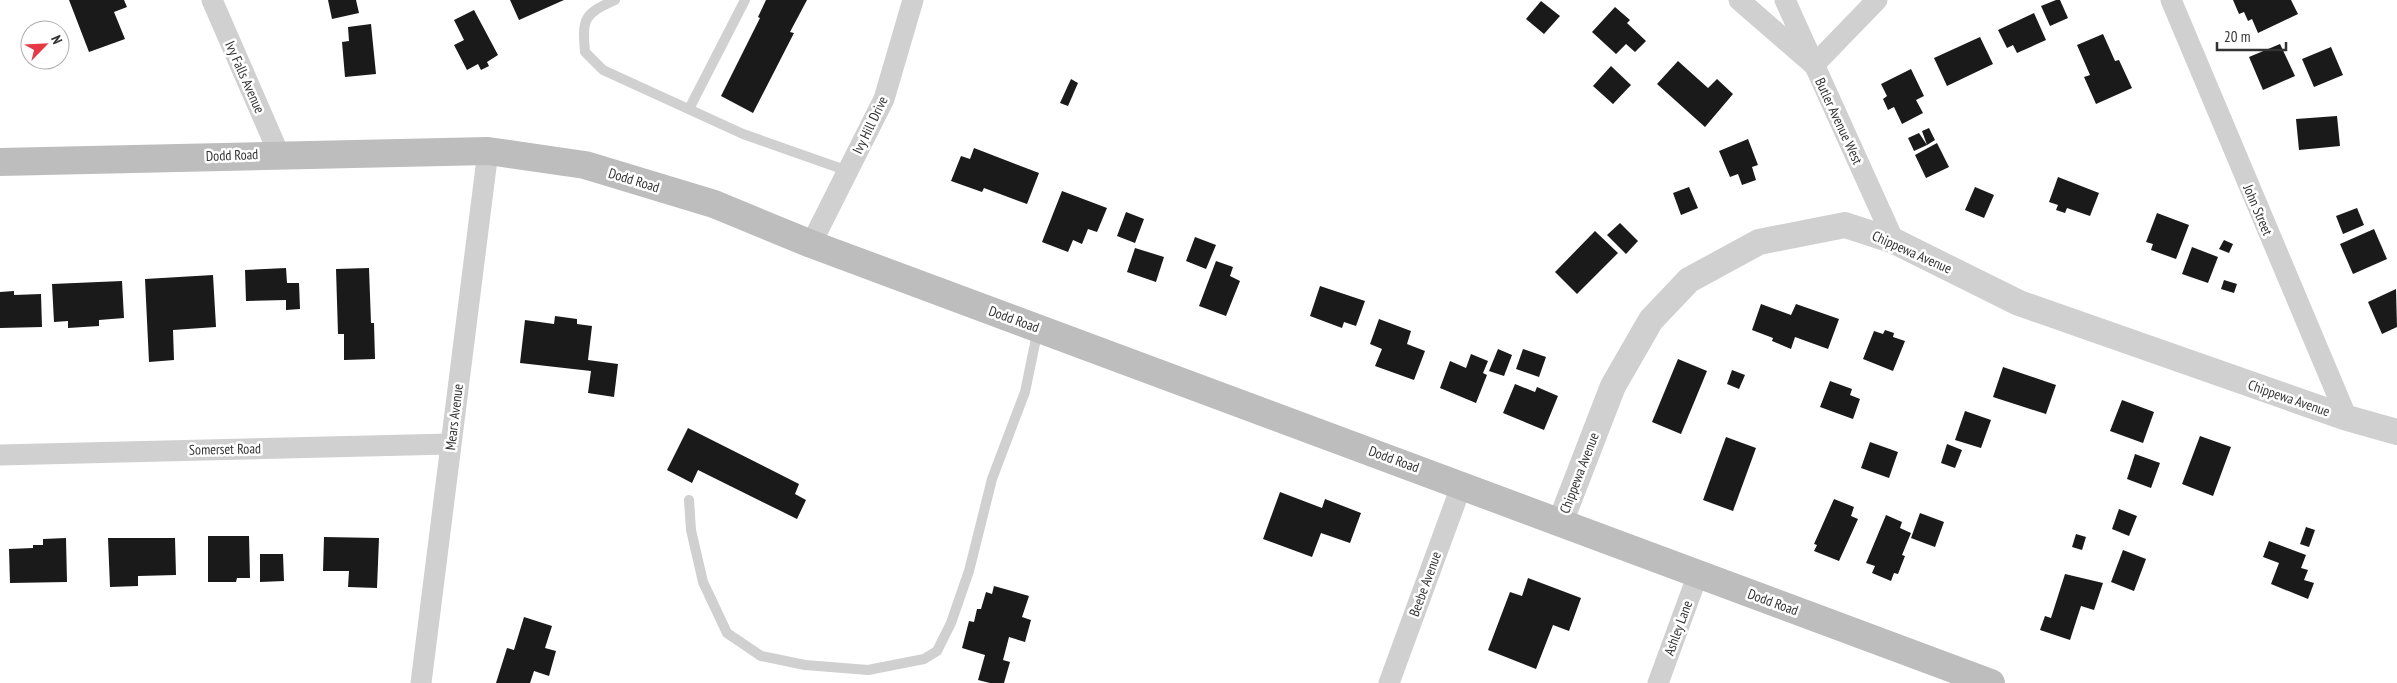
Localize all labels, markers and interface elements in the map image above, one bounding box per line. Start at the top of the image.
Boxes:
north arrow [20,20,70,70]
scale bar [2217,20,2286,52]
text: 20 m [2224,27,2250,46]
text: N [47,33,67,47]
street label: Ivy Falls Avenue [221,38,269,116]
street label: Butler Avenue West [1811,75,1867,167]
street label: Ivy Hill Drive [848,93,892,157]
street label: Dodd Road [206,145,258,165]
street label: Dodd Road [606,164,662,196]
street label: John Street [2239,181,2277,238]
street label: Chippewa Avenue [1869,226,1955,278]
street label: Dodd Road [986,302,1042,336]
street label: Chippewa Avenue [2246,376,2332,420]
street label: Mears Avenue [441,383,467,451]
street label: Chippewa Avenue [1555,430,1603,516]
street label: Somerset Road [189,439,261,459]
street label: Dodd Road [1366,442,1422,476]
street label: Beebe Avenue [1405,549,1445,619]
street label: Dodd Road [1745,585,1801,619]
street label: Ashley Lane [1660,598,1696,658]

